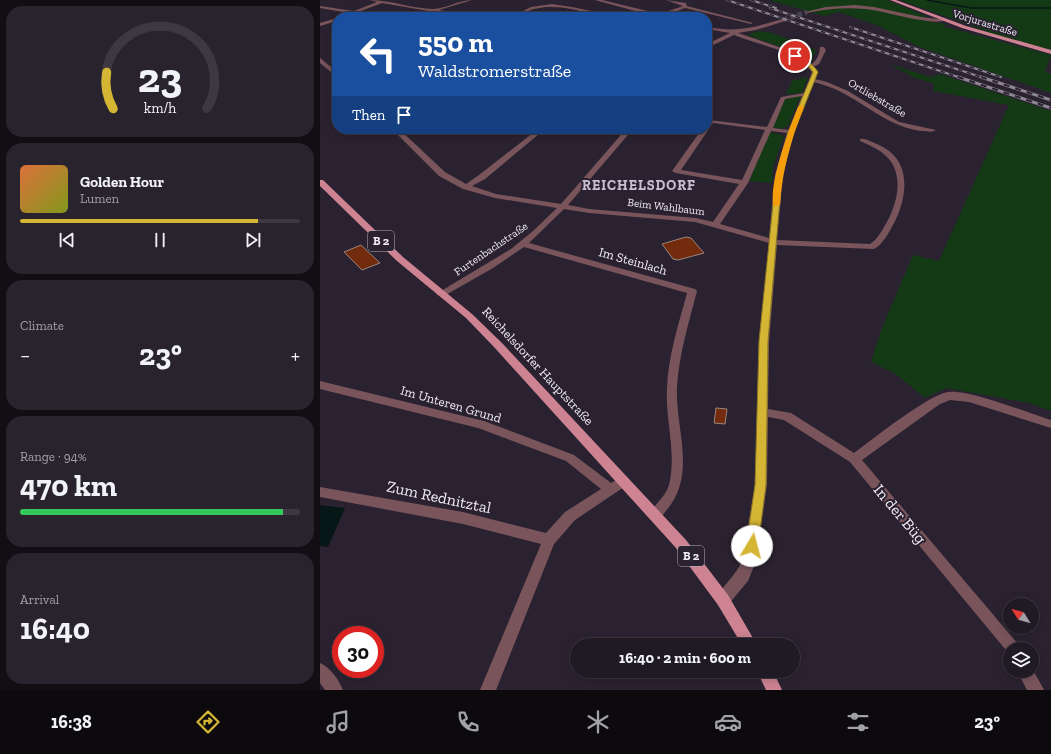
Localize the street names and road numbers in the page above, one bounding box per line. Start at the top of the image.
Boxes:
street label: Vorjurastraße [950,7,1019,39]
street label: Ortliebstraße [846,76,908,120]
street label: Beim Wahlbaum [627,196,706,218]
street label: Furtenbachstraße [452,220,530,278]
road number: B 2 [368,231,394,251]
street label: Im Steinlach [597,244,670,278]
street label: Reichelsdorfer Hauptstraße [479,304,597,428]
street label: Im Unteren Grund [399,382,503,426]
street label: Zum Rednitztal [385,477,493,517]
street label: In der Büg [870,480,930,548]
road number: B 2 [678,546,704,566]

